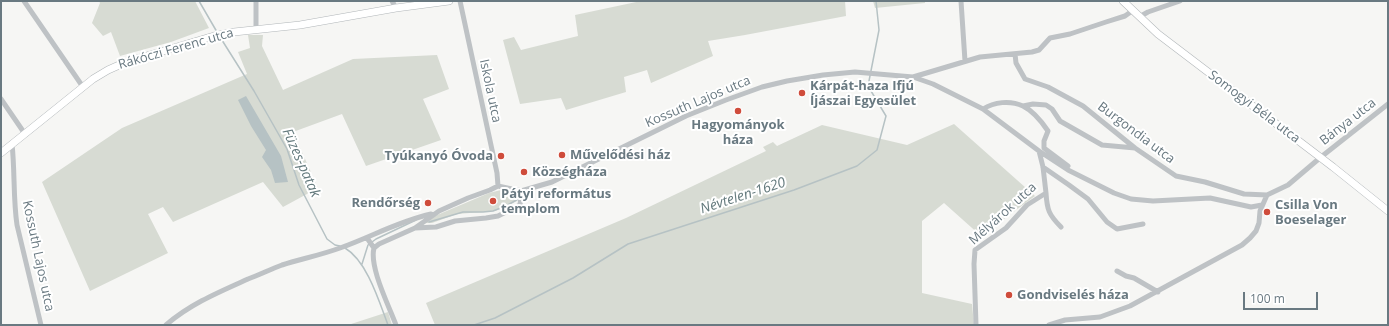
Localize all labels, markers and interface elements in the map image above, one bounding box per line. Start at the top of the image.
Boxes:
street label: Rákóczi Ferenc utca [117,25,235,73]
street label: Iskola utca [476,58,504,124]
street label: Somogyi Béla utca [1205,67,1303,147]
street label: Kossuth Lajos utca [643,73,753,131]
place label: Kárpát-haza Ifjú Íjászai Egyesület [810,78,916,109]
marker: Kárpát-haza Ifjú Íjászai Egyesület [797,88,807,98]
street label: Bánya utca [1317,95,1379,149]
street label: Burgondia utca [1094,99,1178,167]
marker: Hagyományok háza [733,106,743,116]
place label: Hagyományok háza [691,117,785,148]
water label: Füzes-patak [278,126,324,200]
place label: Művelődési ház [570,147,670,163]
place label: Tyúkanyó Óvoda [384,148,493,164]
marker: Művelődési ház [557,150,567,160]
marker: Tyúkanyó Óvoda [496,151,506,161]
place label: Községháza [532,164,607,180]
marker: Községháza [519,167,529,177]
water label: Névtelen-1620 [698,174,788,218]
street label: Mélyárok utca [966,180,1040,248]
place label: Pátyi református templom [501,186,611,217]
place label: Rendőrség [352,195,420,211]
marker: Pátyi református templom [488,196,498,206]
place label: Csilla Von Boeselager [1275,197,1346,228]
marker: Rendőrség [423,198,433,208]
street label: Kossuth Lajos utca [19,199,57,313]
marker: Csilla Von Boeselager [1262,207,1272,217]
scale bar [1245,284,1320,310]
place label: Gondviselés háza [1017,287,1129,303]
marker: Gondviselés háza [1004,290,1014,300]
text: 100 m [1250,290,1285,307]

